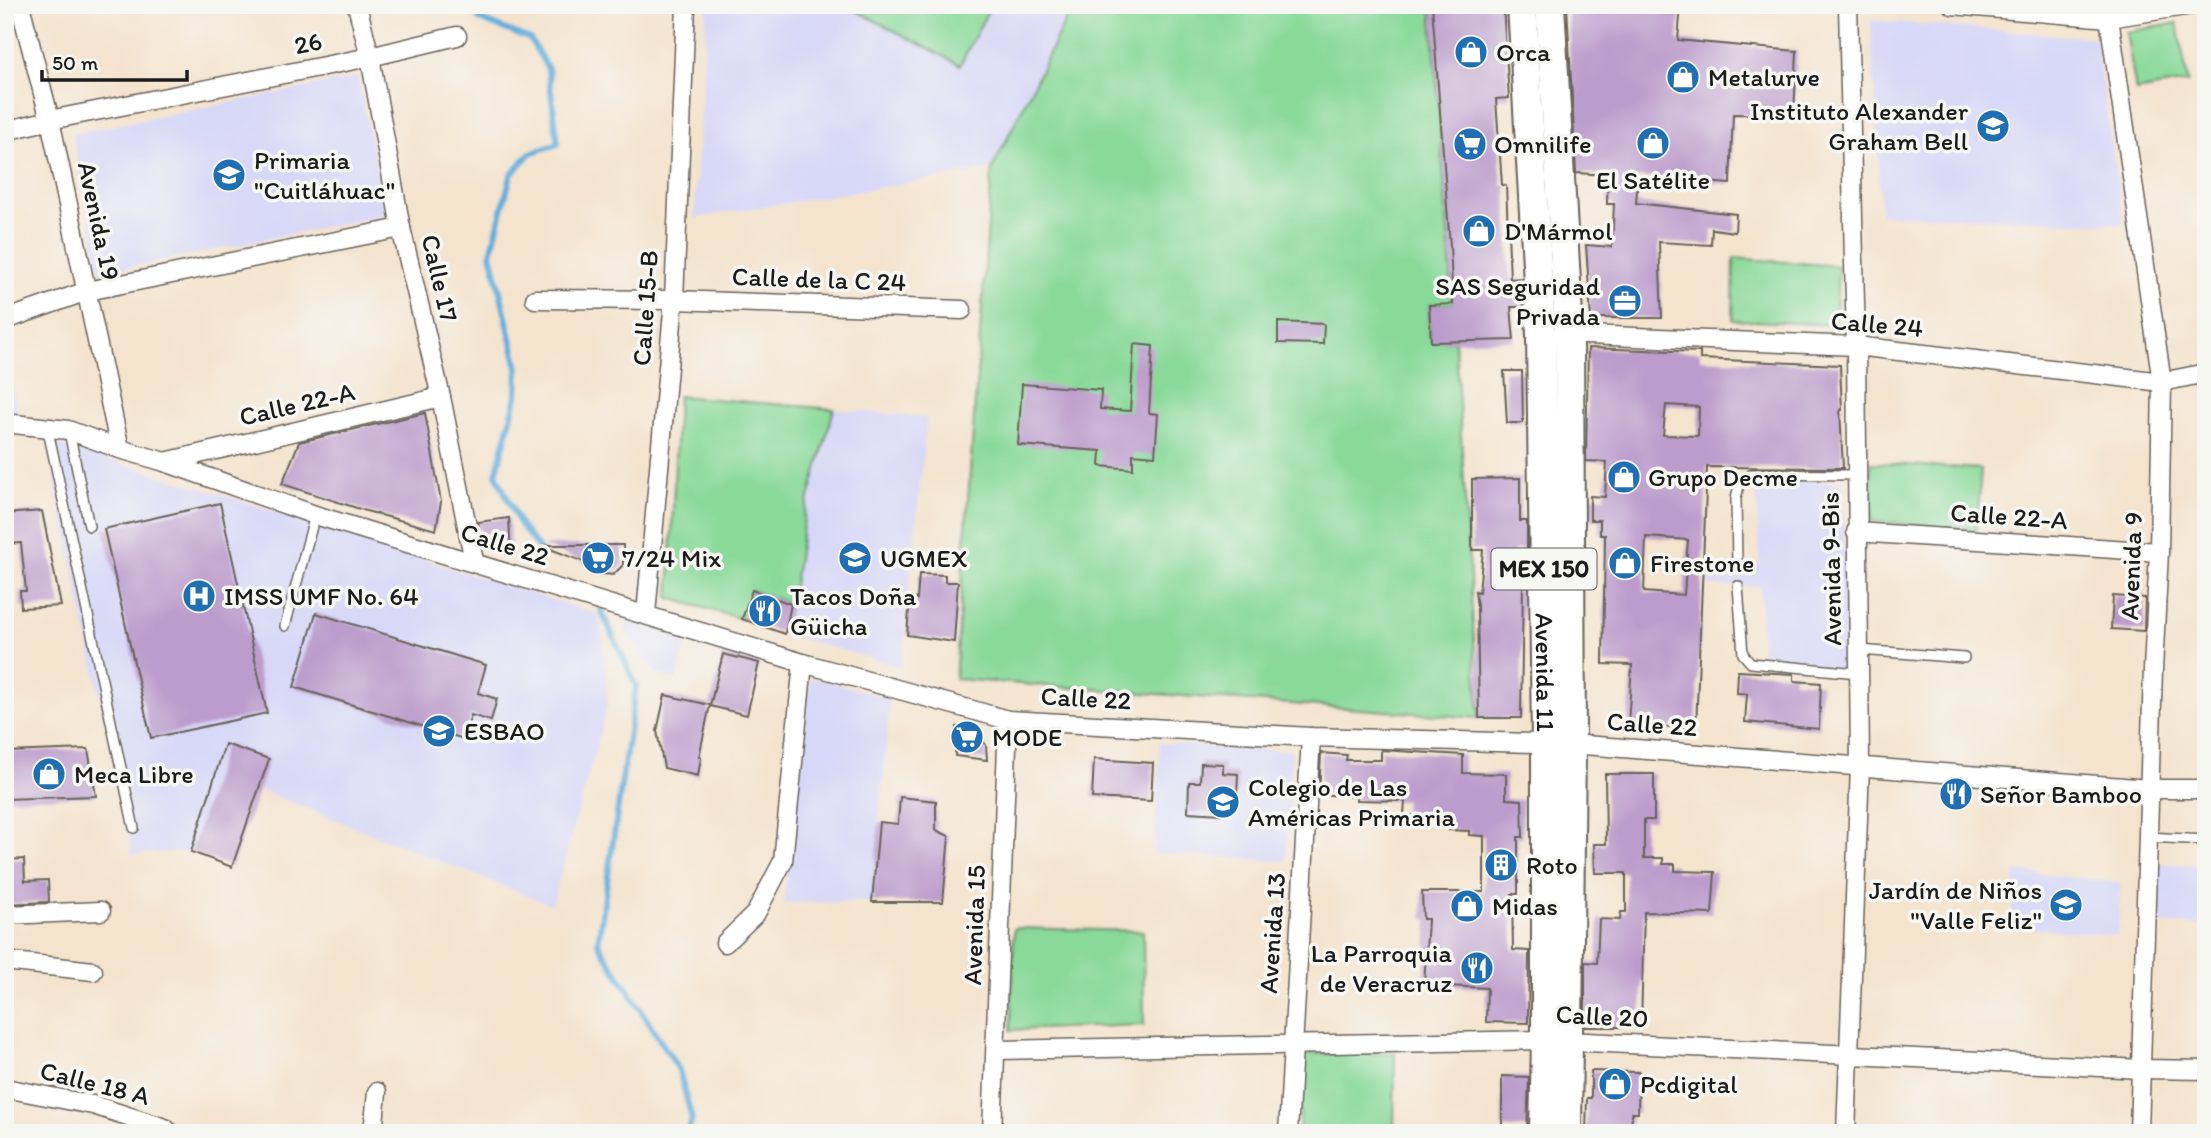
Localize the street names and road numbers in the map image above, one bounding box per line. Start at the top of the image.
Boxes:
street label: 26 [291,25,325,61]
street label: Avenida 19 [71,159,127,283]
street label: Calle 17 [414,231,466,325]
street label: Calle 15-B [625,249,665,367]
street label: Calle de la C 24 [731,260,907,298]
street label: Calle 24 [1830,304,1925,344]
street label: Calle 22-A [236,375,358,433]
street label: Avenida 9-Bis [1814,492,1848,646]
street label: Calle 22-A [1949,496,2069,536]
street label: Avenida 9 [2113,511,2149,621]
street label: Calle 22 [457,515,553,573]
road number: MEX 150 [1492,548,1596,590]
street label: Avenida 11 [1528,613,1562,732]
street label: Calle 22 [1040,680,1132,716]
street label: Calle 22 [1606,705,1699,743]
street label: Avenida 15 [956,864,992,986]
street label: Avenida 13 [1252,872,1292,994]
street label: Calle 20 [1555,998,1649,1034]
street label: Calle 18 A [37,1054,154,1112]

